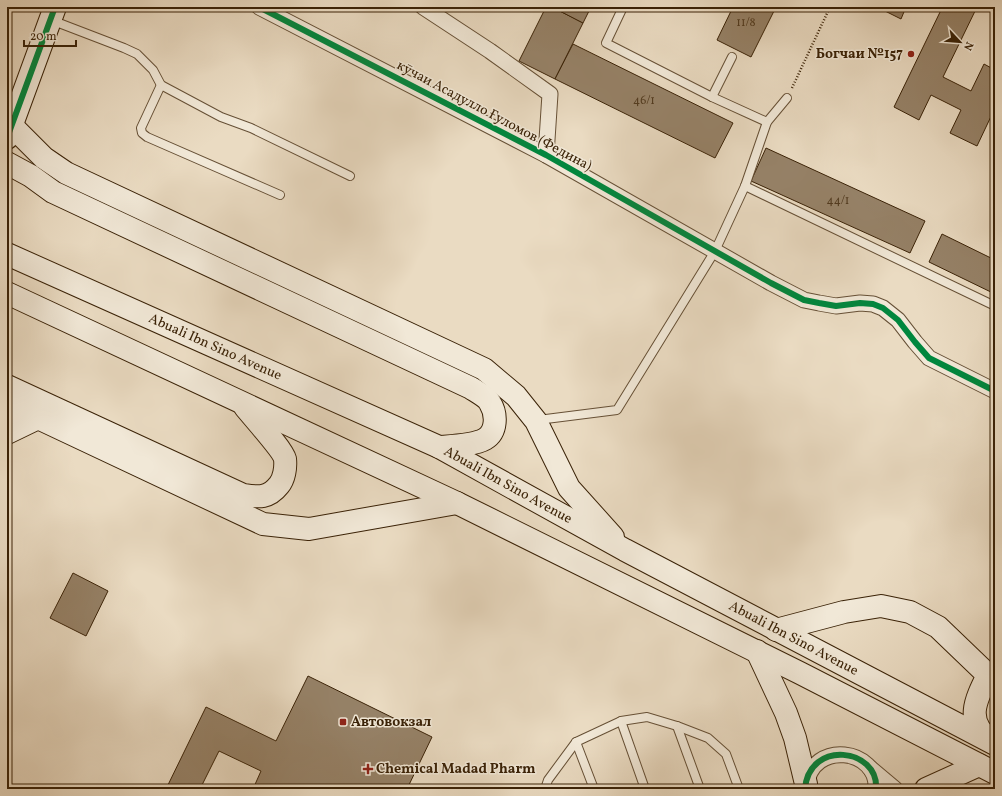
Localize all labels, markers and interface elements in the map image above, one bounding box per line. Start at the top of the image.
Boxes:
house number: 11/8 [736,15,756,31]
scale bar [24,22,76,48]
north arrow [940,22,980,62]
text: 20 m [30,29,57,45]
text: N [959,39,976,53]
place label: Богчаи №157 [816,45,903,64]
marker: Богчаи №157 [906,49,916,59]
street label: кӯчаи Асадулло Ғуломов (Федина) [393,56,595,176]
house number: 46/1 [633,93,655,109]
house number: 44/1 [826,193,850,209]
street label: Abuali Ibn Sino Avenue [146,309,285,385]
street label: Abuali Ibn Sino Avenue [440,442,576,529]
street label: Abuali Ibn Sino Avenue [725,597,862,680]
place label: Автовокзал [351,713,431,732]
marker: Автовокзал [338,717,348,727]
place label: Chemical Madad Pharm [376,760,536,779]
marker: Chemical Madad Pharm [363,764,373,774]

